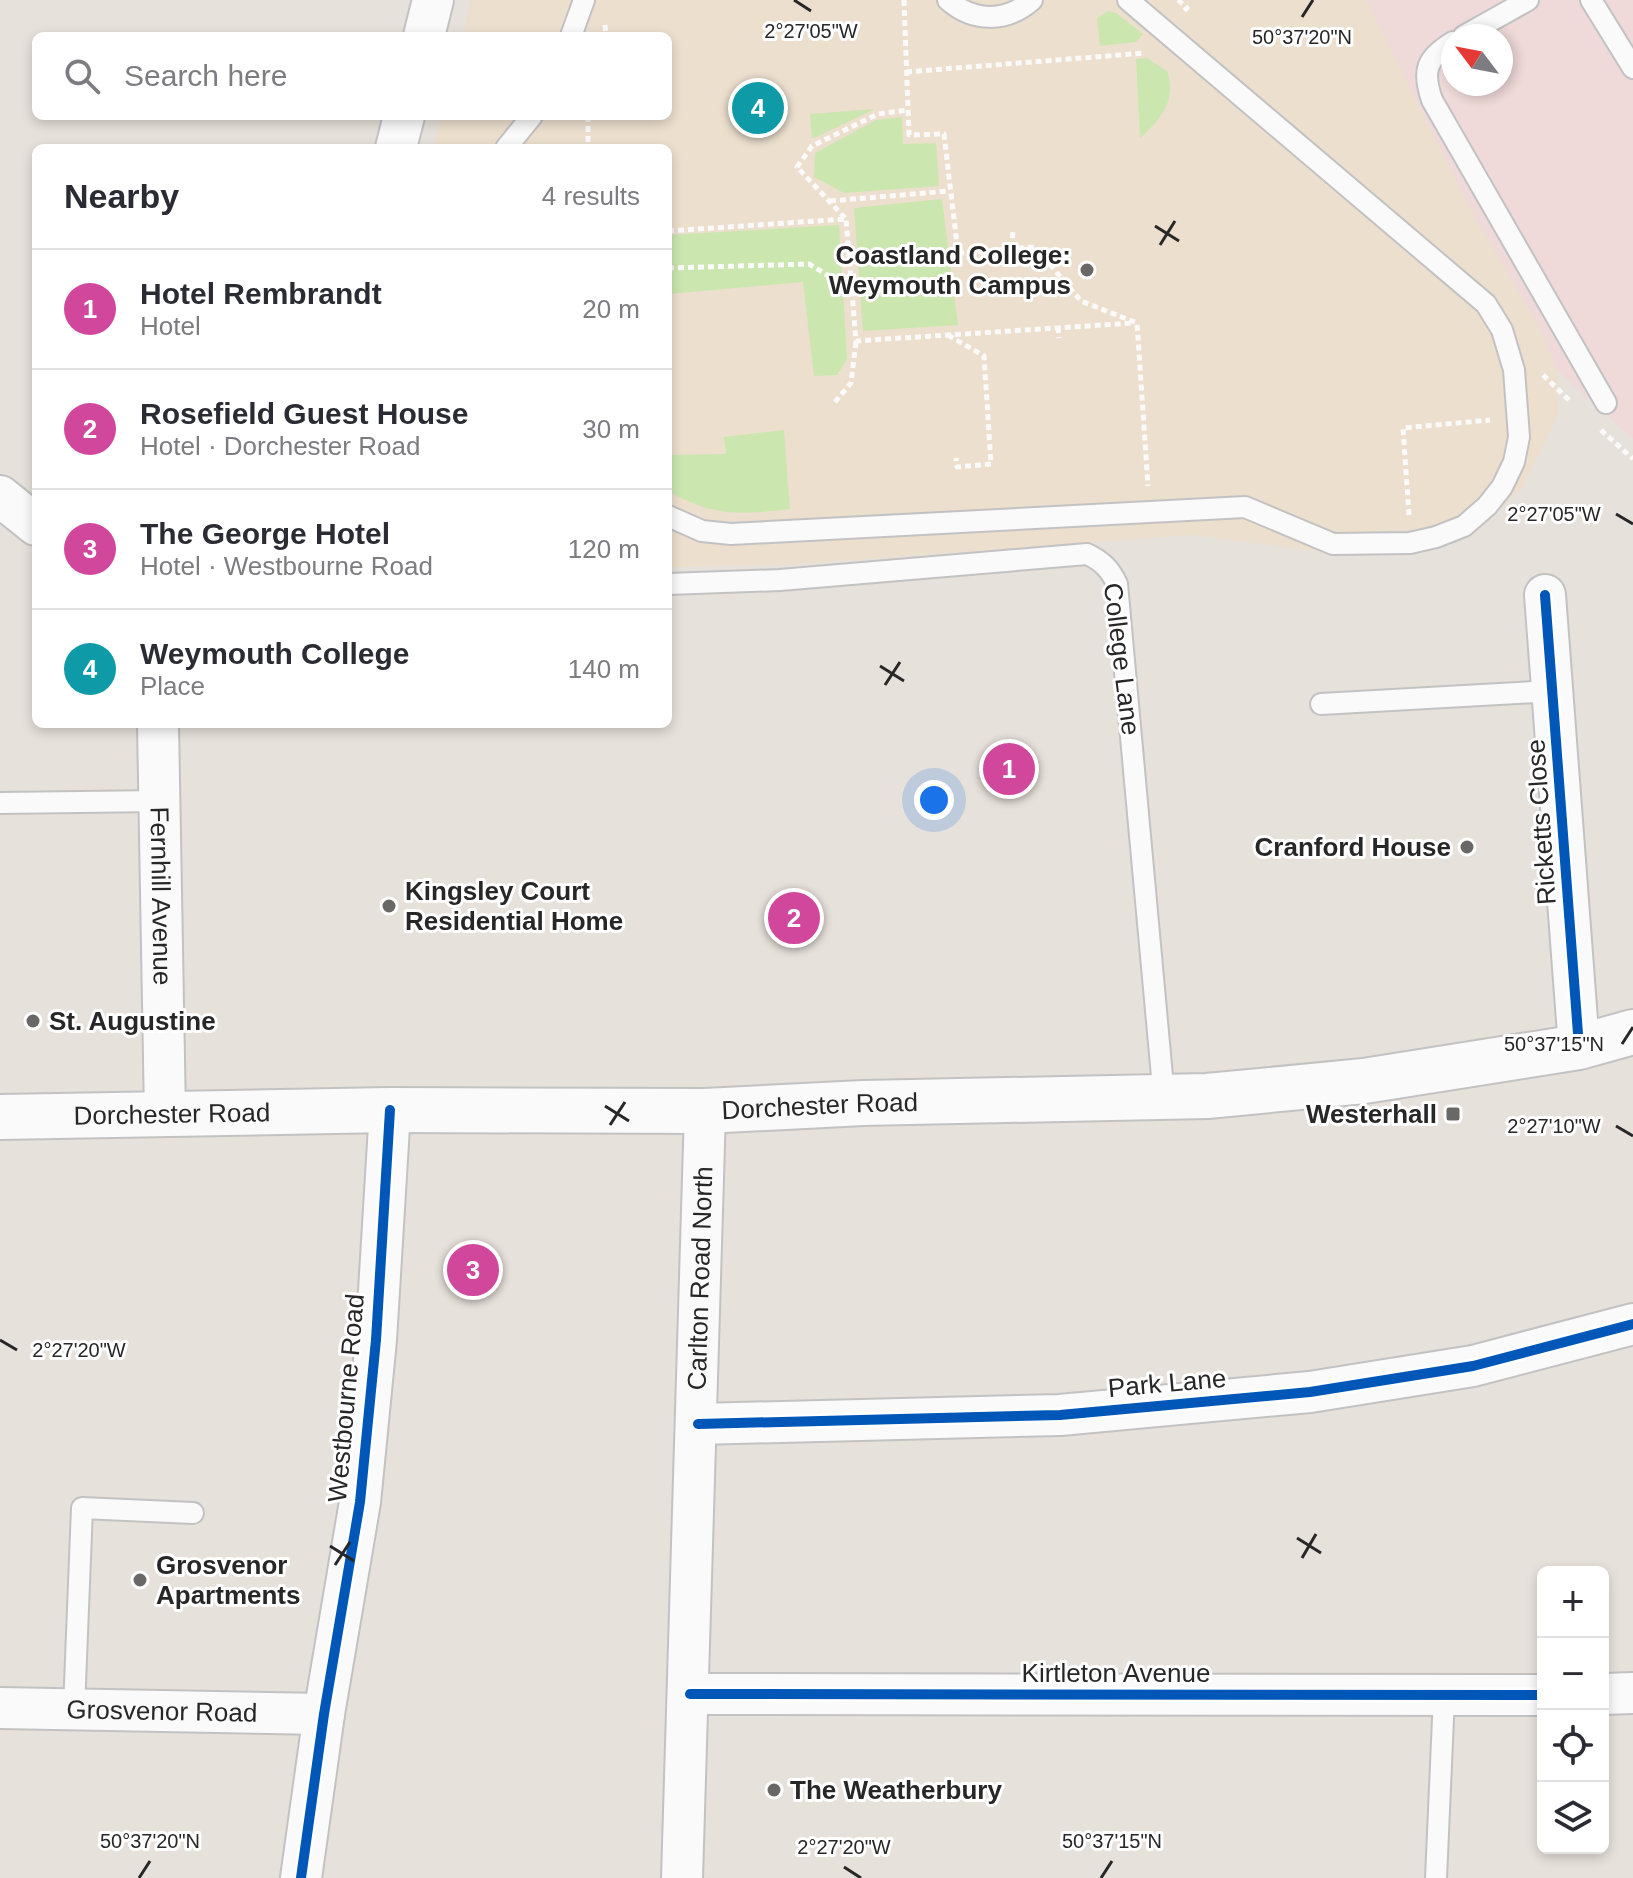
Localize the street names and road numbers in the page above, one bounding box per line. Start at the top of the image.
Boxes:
street label: College Lane [1098,581,1146,737]
street label: Ricketts Close [1520,738,1562,906]
street label: Fernhill Avenue [144,806,178,986]
street label: Dorchester Road [721,1087,918,1125]
street label: Dorchester Road [73,1097,271,1131]
street label: Carlton Road North [682,1166,718,1391]
street label: Westbourne Road [322,1293,370,1503]
street label: Park Lane [1107,1363,1227,1403]
street label: Kirtleton Avenue [1022,1658,1210,1688]
street label: Grosvenor Road [66,1694,258,1728]

